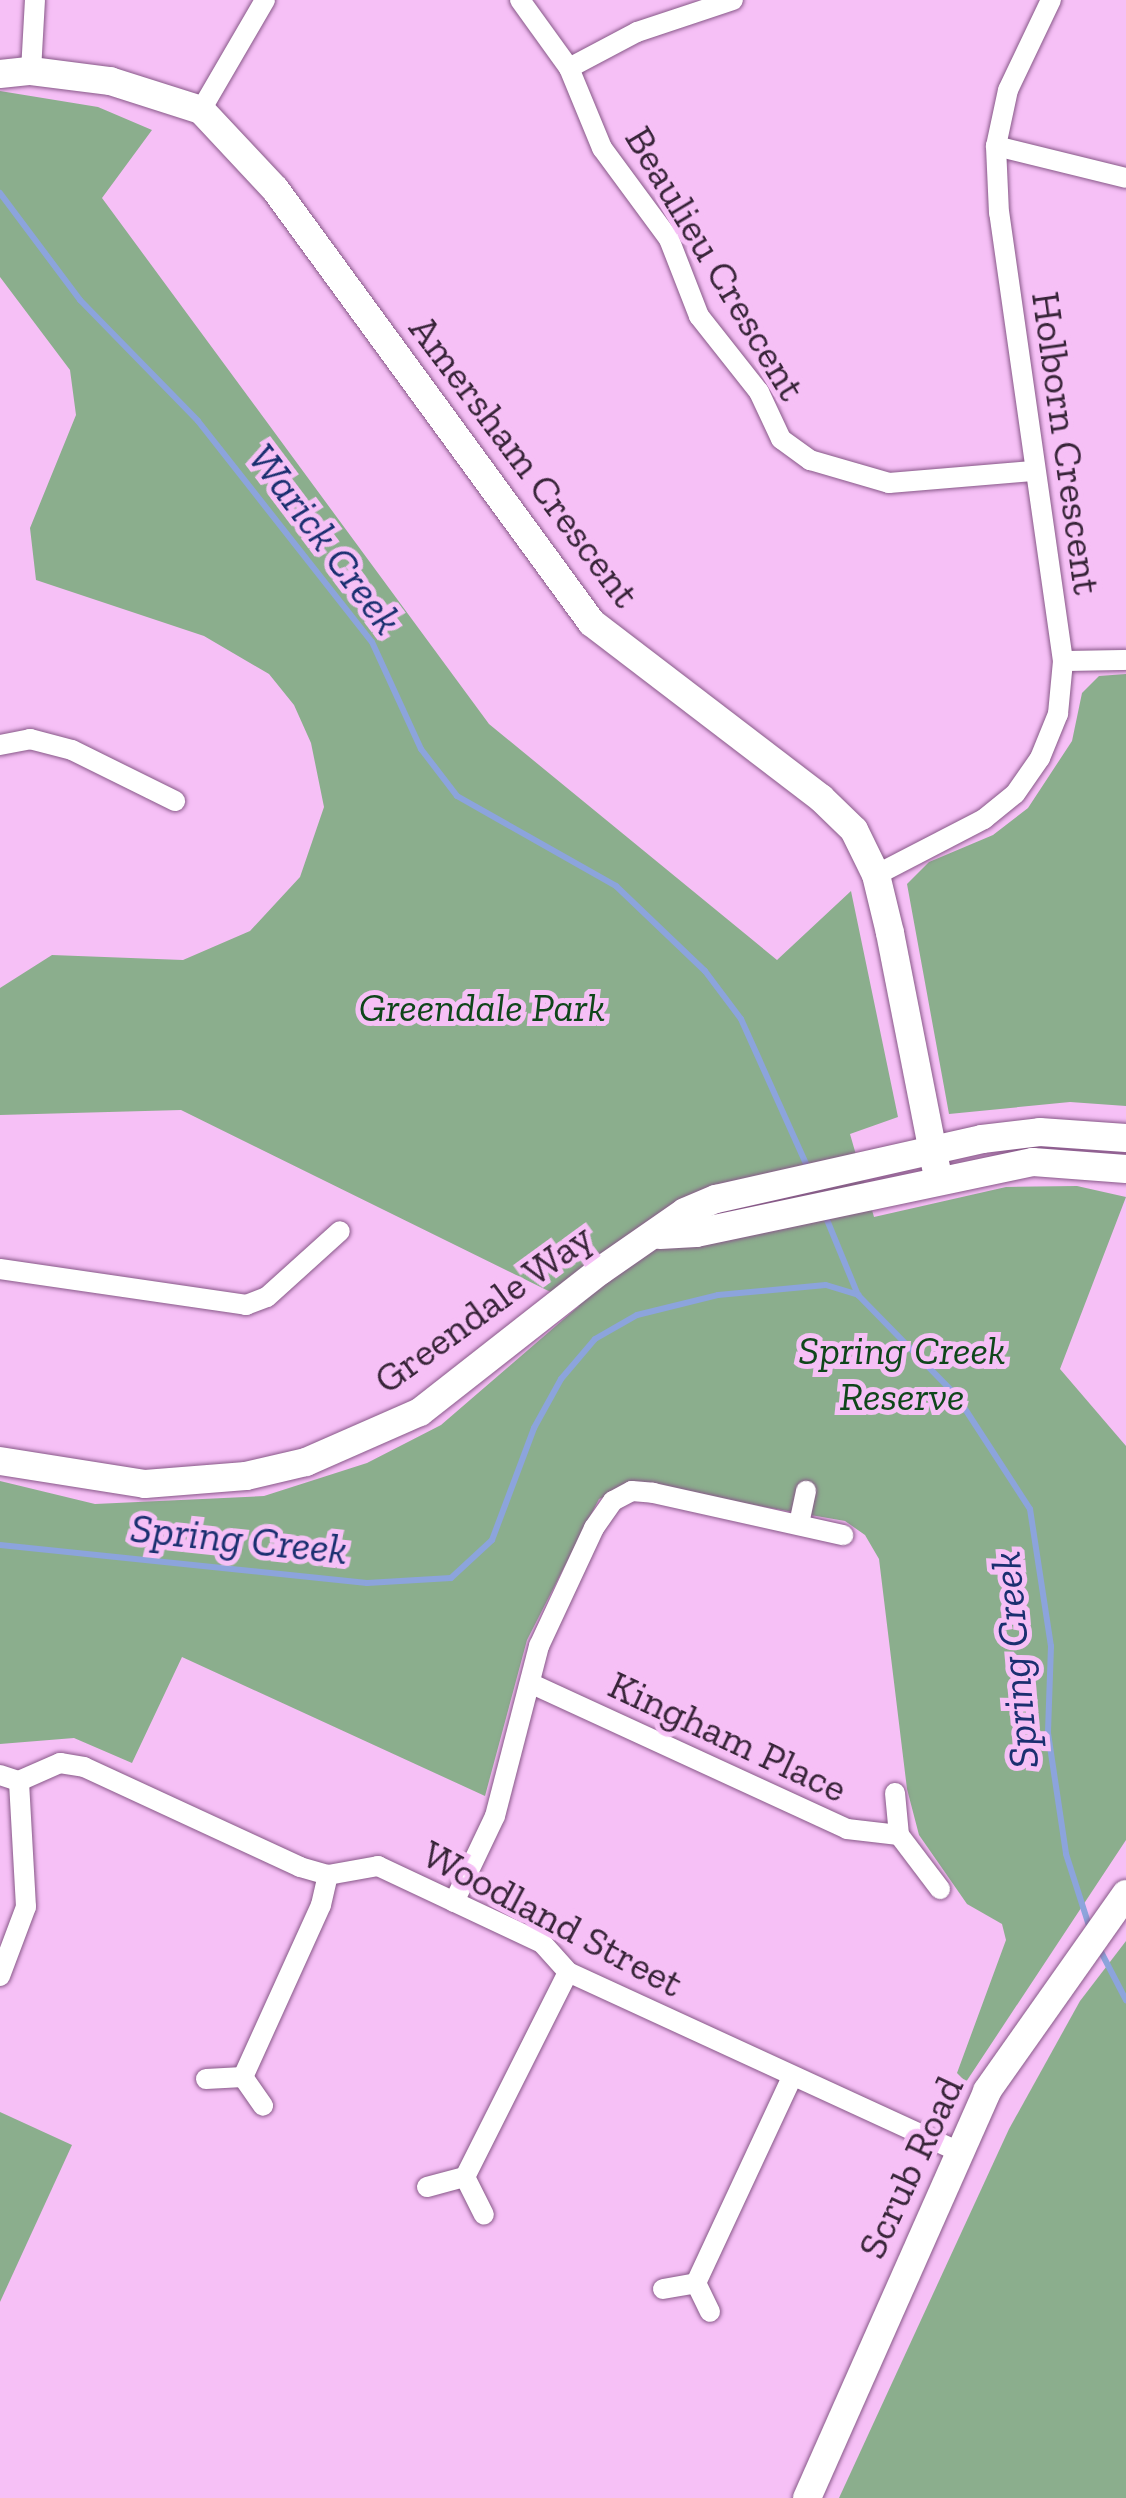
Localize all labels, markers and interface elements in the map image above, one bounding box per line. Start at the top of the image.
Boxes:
street label: Beaulieu Crescent [615,117,817,409]
street label: Holborn Crescent [1022,289,1112,597]
street label: Amersham Crescent [400,306,650,616]
water label: Warick Creek [237,434,413,644]
park label: Greendale Park [359,983,605,1031]
street label: Greendale Way [364,1212,602,1404]
park label: Spring Creek Reserve [798,1326,1006,1420]
water label: Spring Creek [128,1503,350,1575]
water label: Spring Creek [980,1549,1050,1771]
street label: Kingham Place [601,1660,855,1812]
street label: Woodland Street [415,1829,691,2007]
street label: Scrub Road [847,2068,973,2266]

